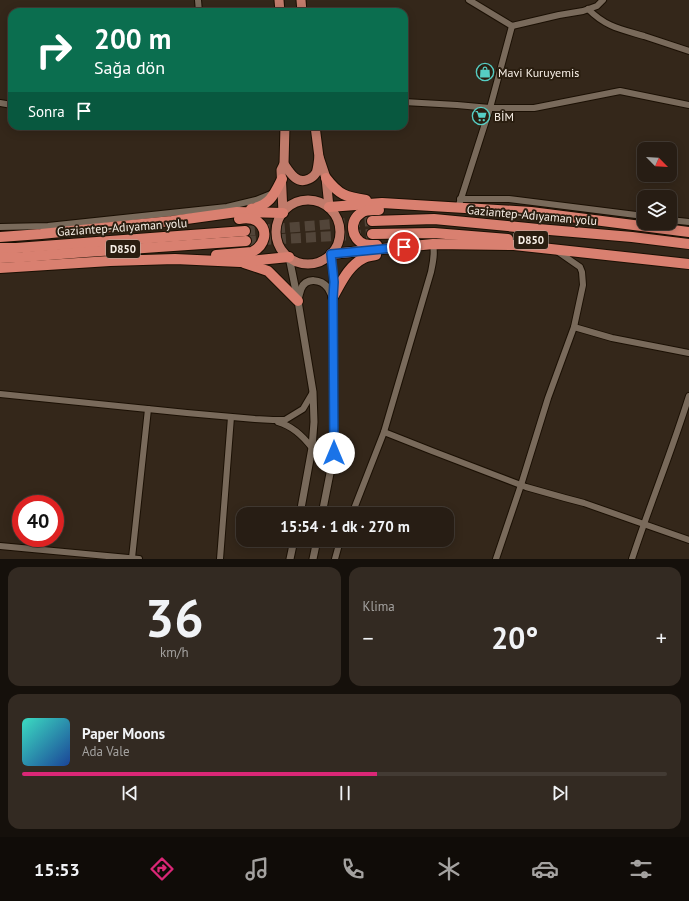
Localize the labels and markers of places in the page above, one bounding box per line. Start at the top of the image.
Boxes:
shop icon: Mavi Kuruyemis [475,62,495,82]
place label: Mavi Kuruyemis [498,65,579,80]
supermarket icon: BİM [471,106,491,126]
place label: BİM [494,109,514,124]
pin [387,230,421,264]

